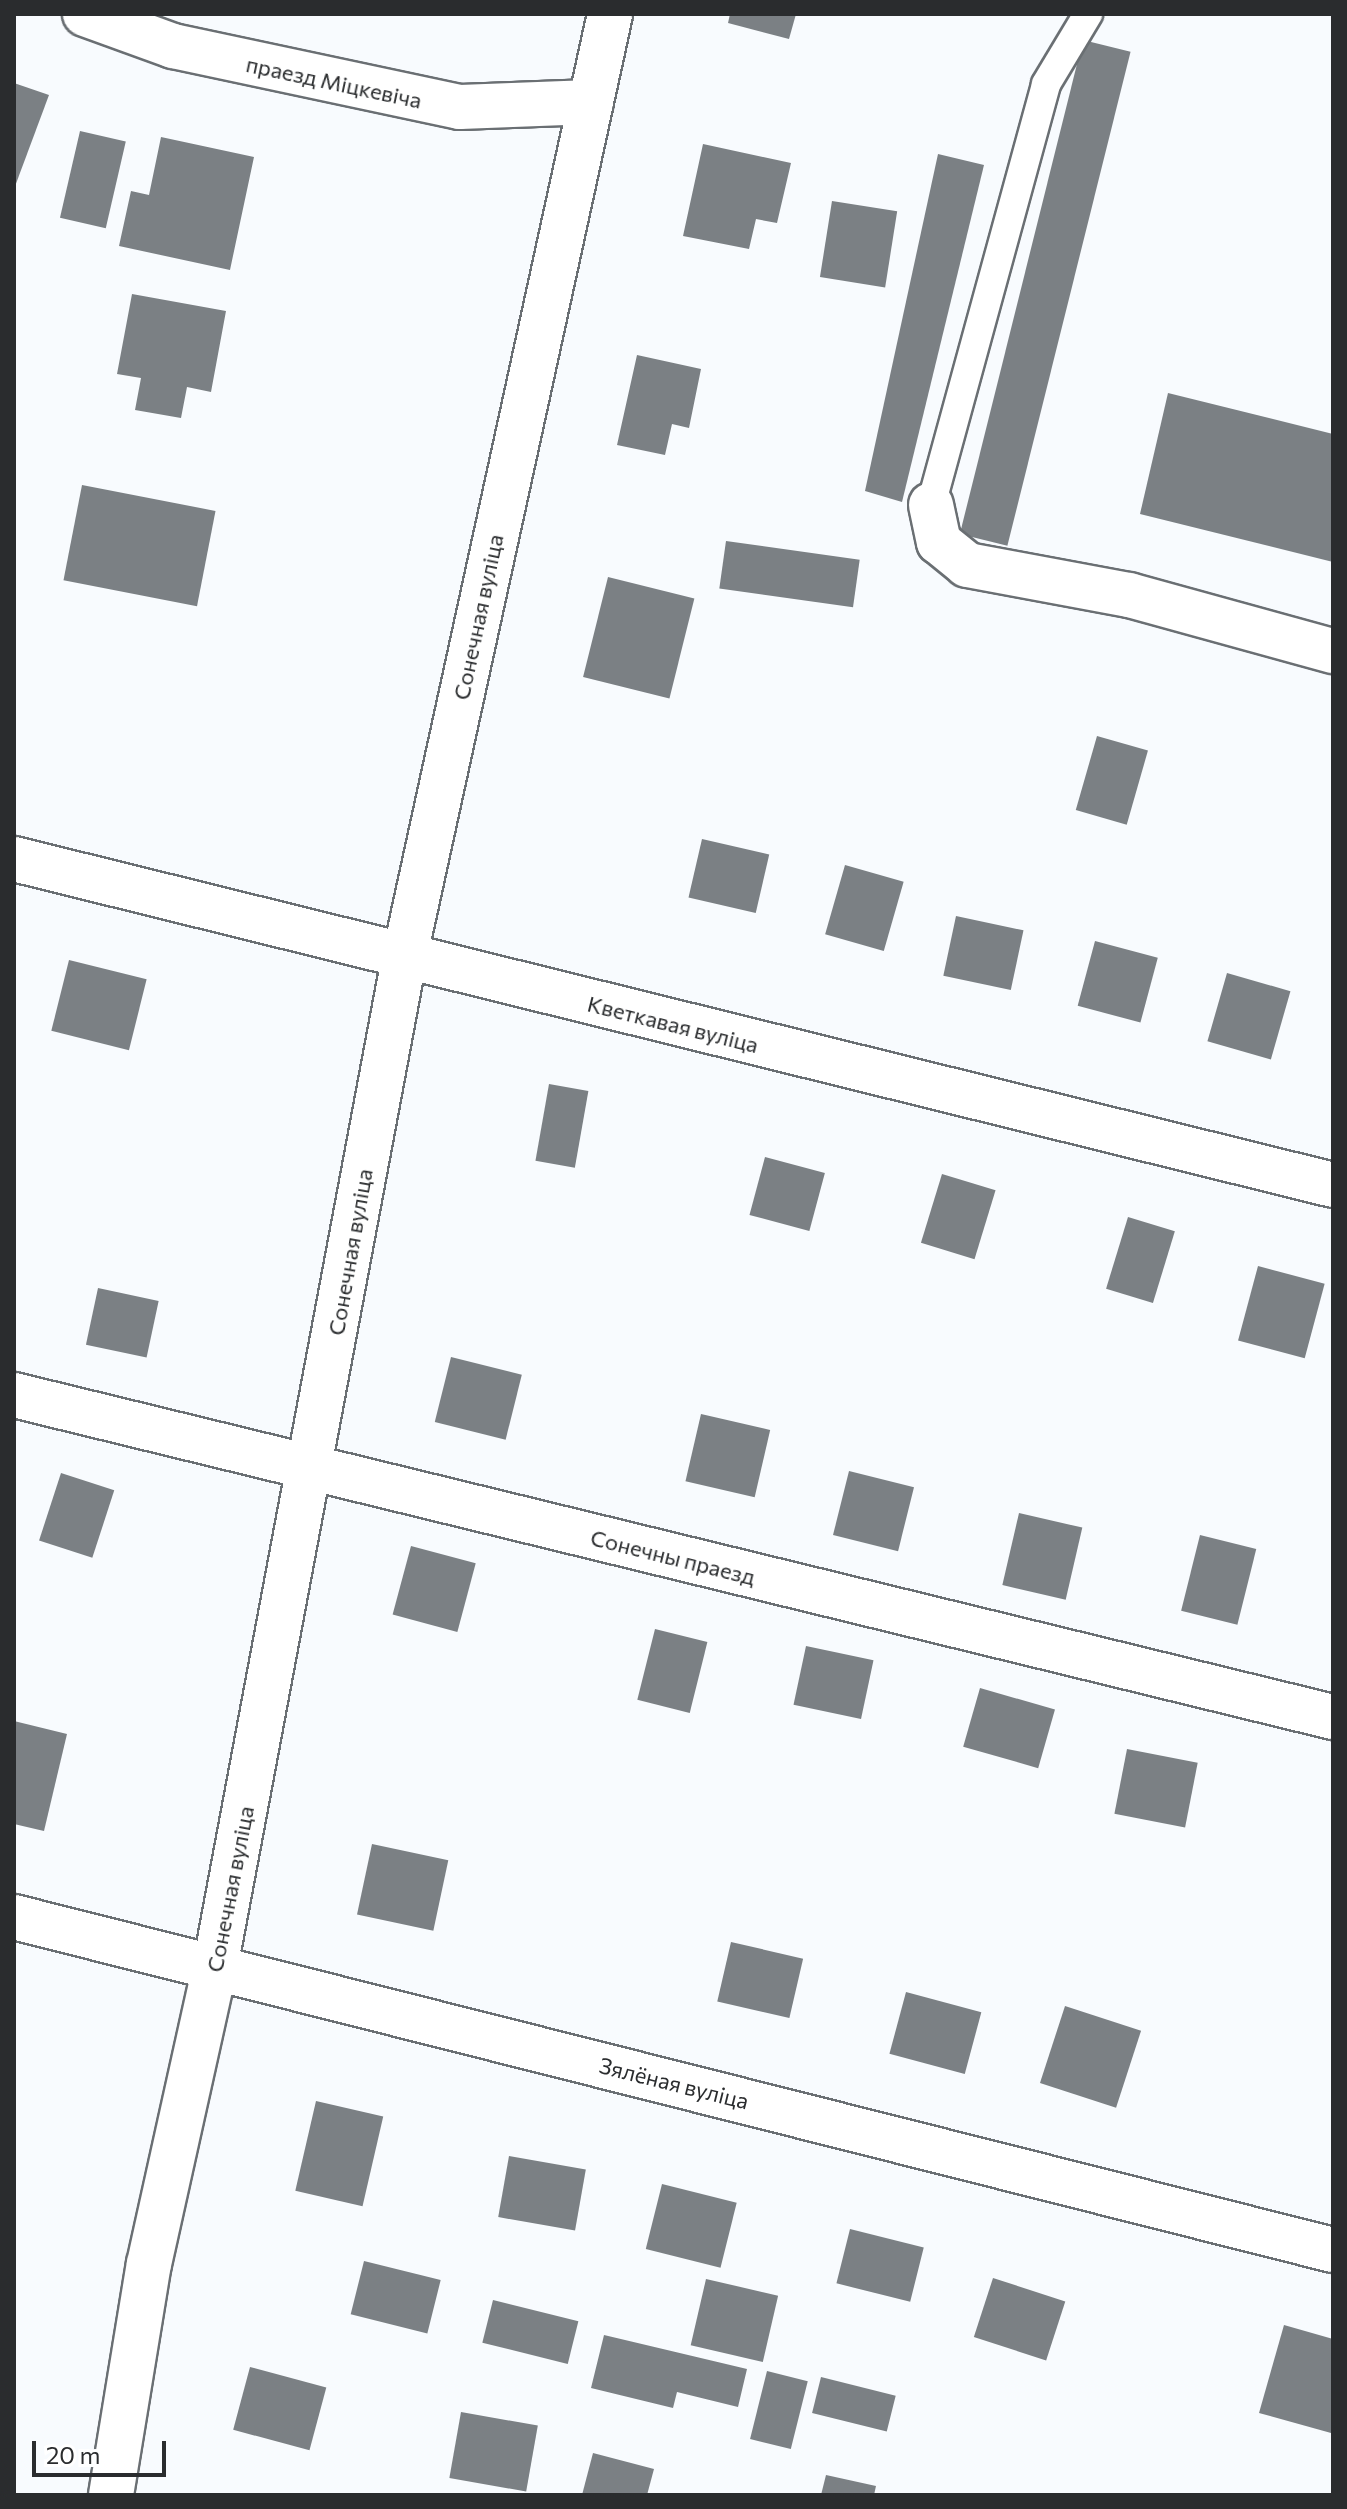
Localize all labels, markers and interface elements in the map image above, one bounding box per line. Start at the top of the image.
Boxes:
street label: праезд Міцкевіча [244,50,424,114]
street label: Сонечная вуліца [448,532,508,702]
street label: Кветкавая вуліца [585,990,761,1058]
street label: Сонечная вуліца [322,1167,378,1337]
street label: Сонечны праезд [588,1524,758,1590]
street label: Сонечная вуліца [201,1804,259,1974]
street label: Зялёная вуліца [597,2052,751,2114]
scale bar [36,2425,170,2475]
text: 20 m [46,2440,100,2469]

